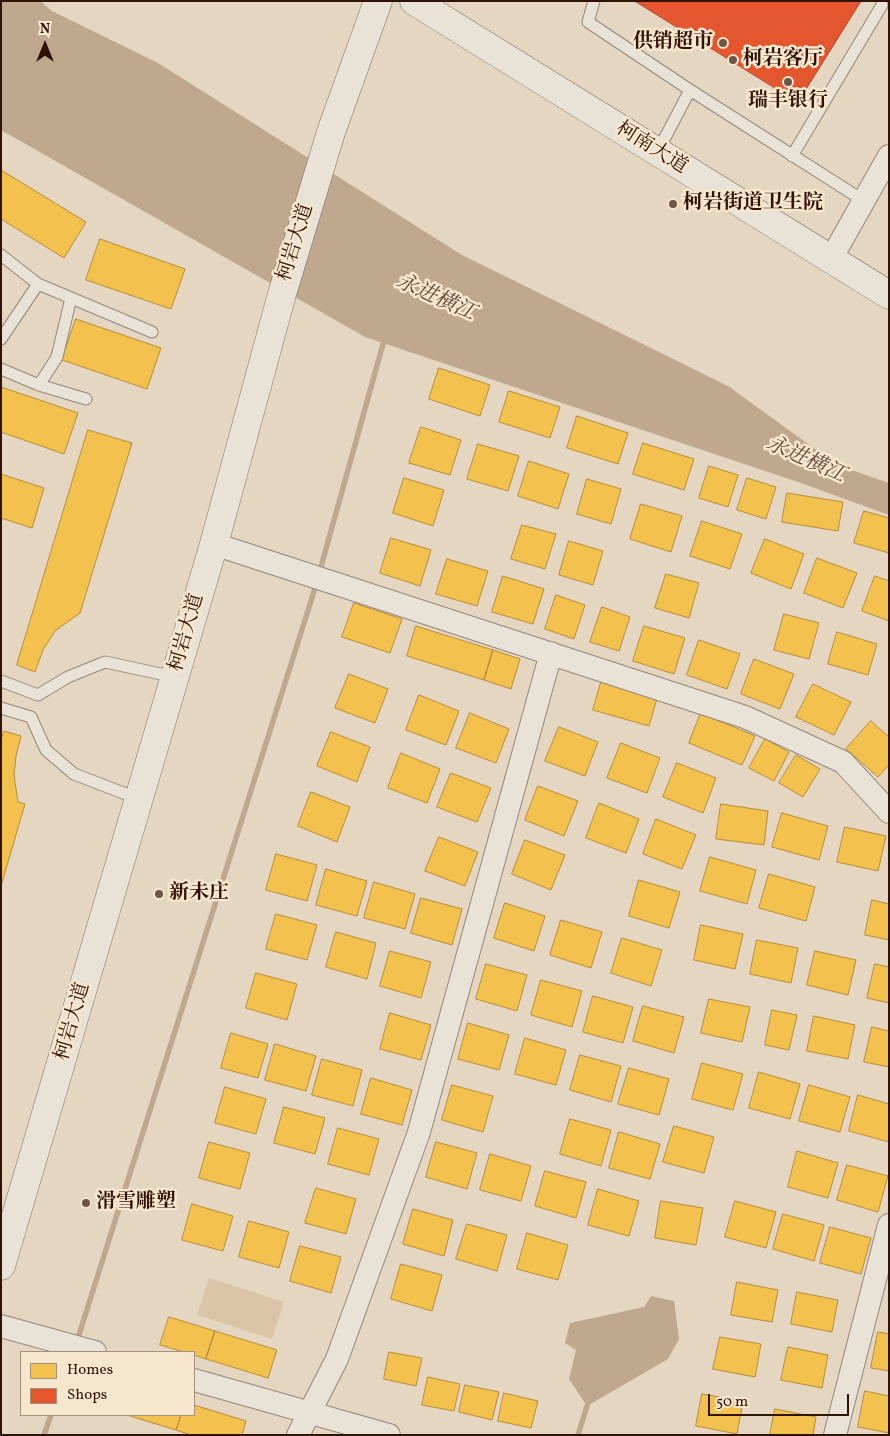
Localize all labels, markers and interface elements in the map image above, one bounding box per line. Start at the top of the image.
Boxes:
north arrow [20,20,70,70]
text: N [40,20,50,39]
place label: 供销超市 [633,31,713,55]
marker: 供销超市 [717,37,729,49]
place label: 柯岩客厅 [743,48,823,72]
marker: 柯岩客厅 [727,54,739,66]
marker: 瑞丰银行 [782,76,794,88]
place label: 瑞丰银行 [748,90,828,114]
street label: 柯南大道 [611,118,691,180]
place label: 柯岩街道卫生院 [683,192,823,216]
marker: 柯岩街道卫生院 [667,198,679,210]
street label: 柯岩大道 [274,201,320,285]
water label: 永进横江 [392,270,478,328]
water label: 永进横江 [762,432,848,490]
street label: 柯岩大道 [165,591,211,675]
place label: 新未庄 [169,882,229,906]
marker: 新未庄 [153,888,165,900]
street label: 柯岩大道 [51,980,97,1064]
place label: 滑雪雕塑 [96,1191,176,1215]
marker: 滑雪雕塑 [80,1197,92,1209]
legend [20,1351,195,1416]
text: Homes [67,1360,113,1381]
scale bar [710,1384,851,1416]
text: Shops [67,1385,107,1406]
text: 50 m [716,1392,748,1413]

